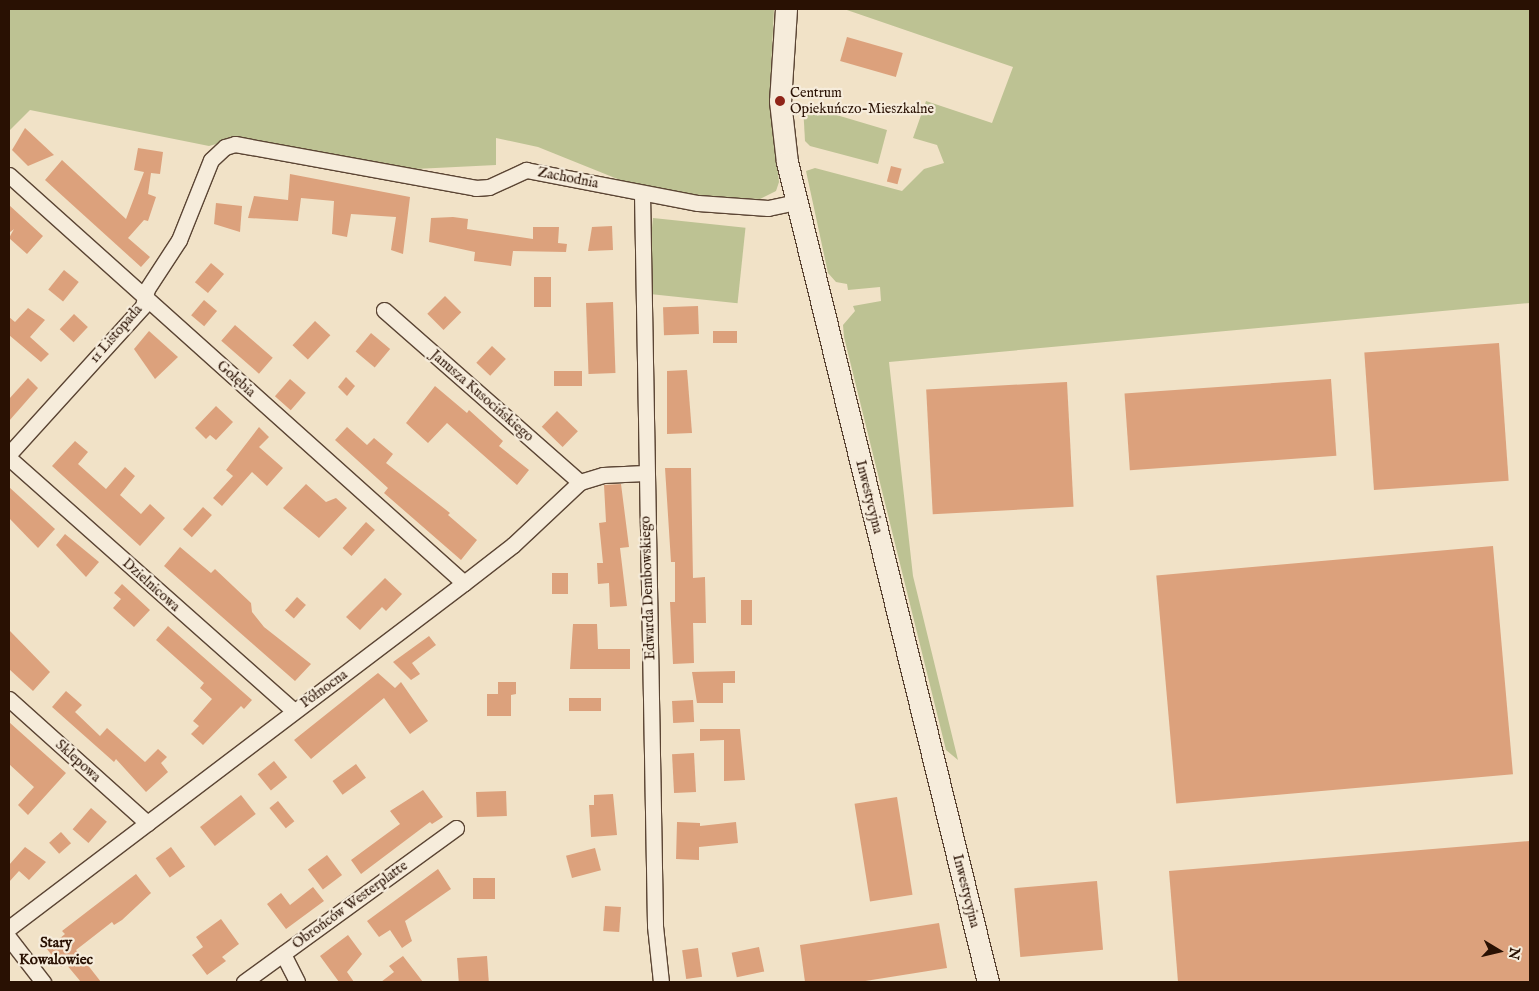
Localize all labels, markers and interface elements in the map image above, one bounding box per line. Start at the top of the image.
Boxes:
place label: Centrum Opiekuńczo-Mieszkalne [790,85,934,118]
marker: Centrum Opiekuńczo-Mieszkalne [774,95,786,107]
street label: Zachodnia [536,164,600,192]
street label: 11 Listopada [86,301,146,367]
street label: Janusza Kusocińskiego [427,347,537,445]
street label: Gołębia [213,357,259,401]
street label: Inwestycyjna [852,459,886,535]
street label: Edwarda Dembowskiego [637,516,659,660]
street label: Dzielnicowa [119,555,183,615]
street label: Północna [297,666,351,712]
street label: Sklepowa [52,736,104,786]
street label: Inwestycyjna [949,853,983,929]
street label: Obrońców Westerplatte [289,857,411,953]
north arrow [1474,926,1524,976]
district label: Stary Kowalowiec [19,933,93,968]
text: N [1504,946,1524,961]

